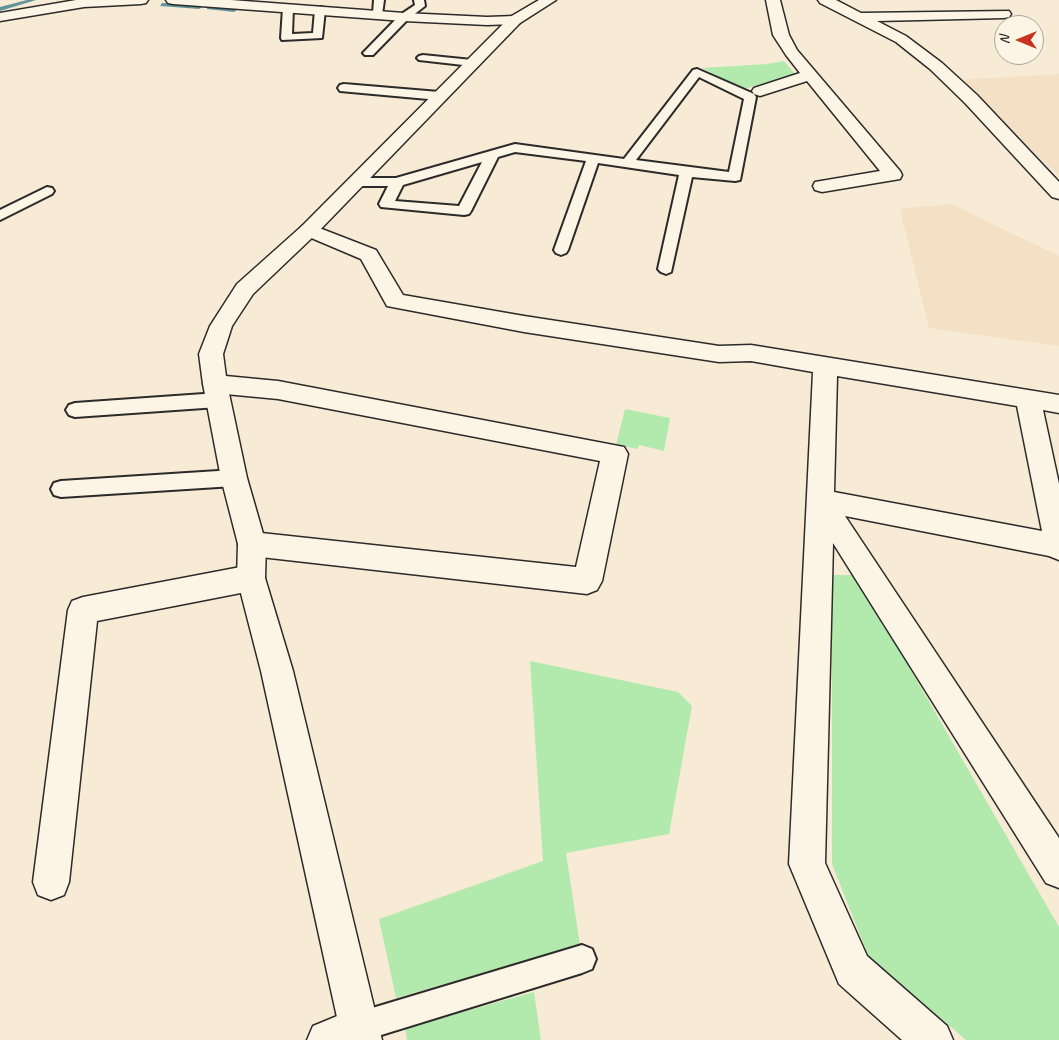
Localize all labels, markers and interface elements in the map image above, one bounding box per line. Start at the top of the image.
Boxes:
north arrow [994,15,1044,65]
text: N [996,36,1013,44]

